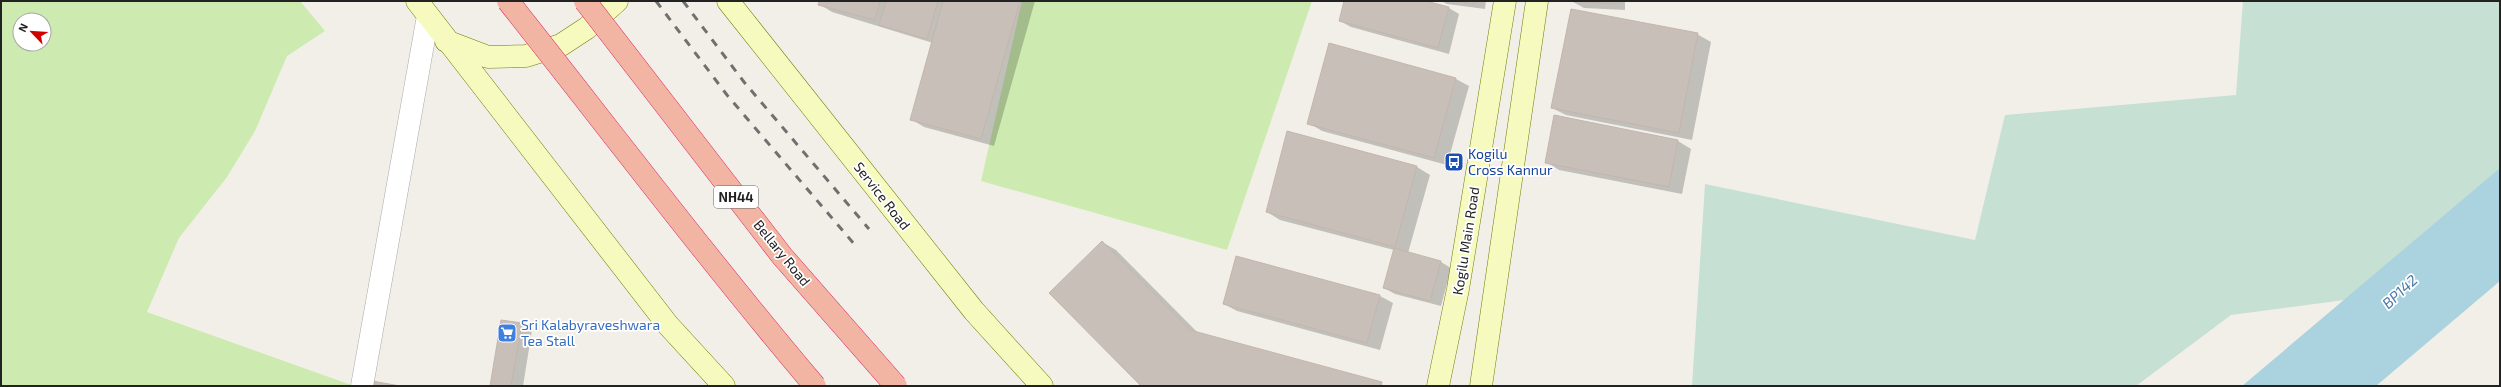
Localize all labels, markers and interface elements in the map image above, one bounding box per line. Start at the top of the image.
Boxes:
north arrow [12,12,52,52]
text: N [15,21,30,34]
place label: Kogilu Cross Kannur [1468,145,1553,178]
bus stop icon: Kogilu Cross Kannur [1443,151,1465,173]
street label: Service Road [851,158,914,233]
road number: NH44 [714,186,758,208]
street label: Kogilu Main Road [1449,186,1482,296]
street label: Bellary Road [751,216,814,289]
water label: BP142 [2378,271,2421,312]
place label: Sri Kalabyraveshwara Tea Stall [521,316,660,349]
supermarket icon: Sri Kalabyraveshwara Tea Stall [496,322,518,344]

